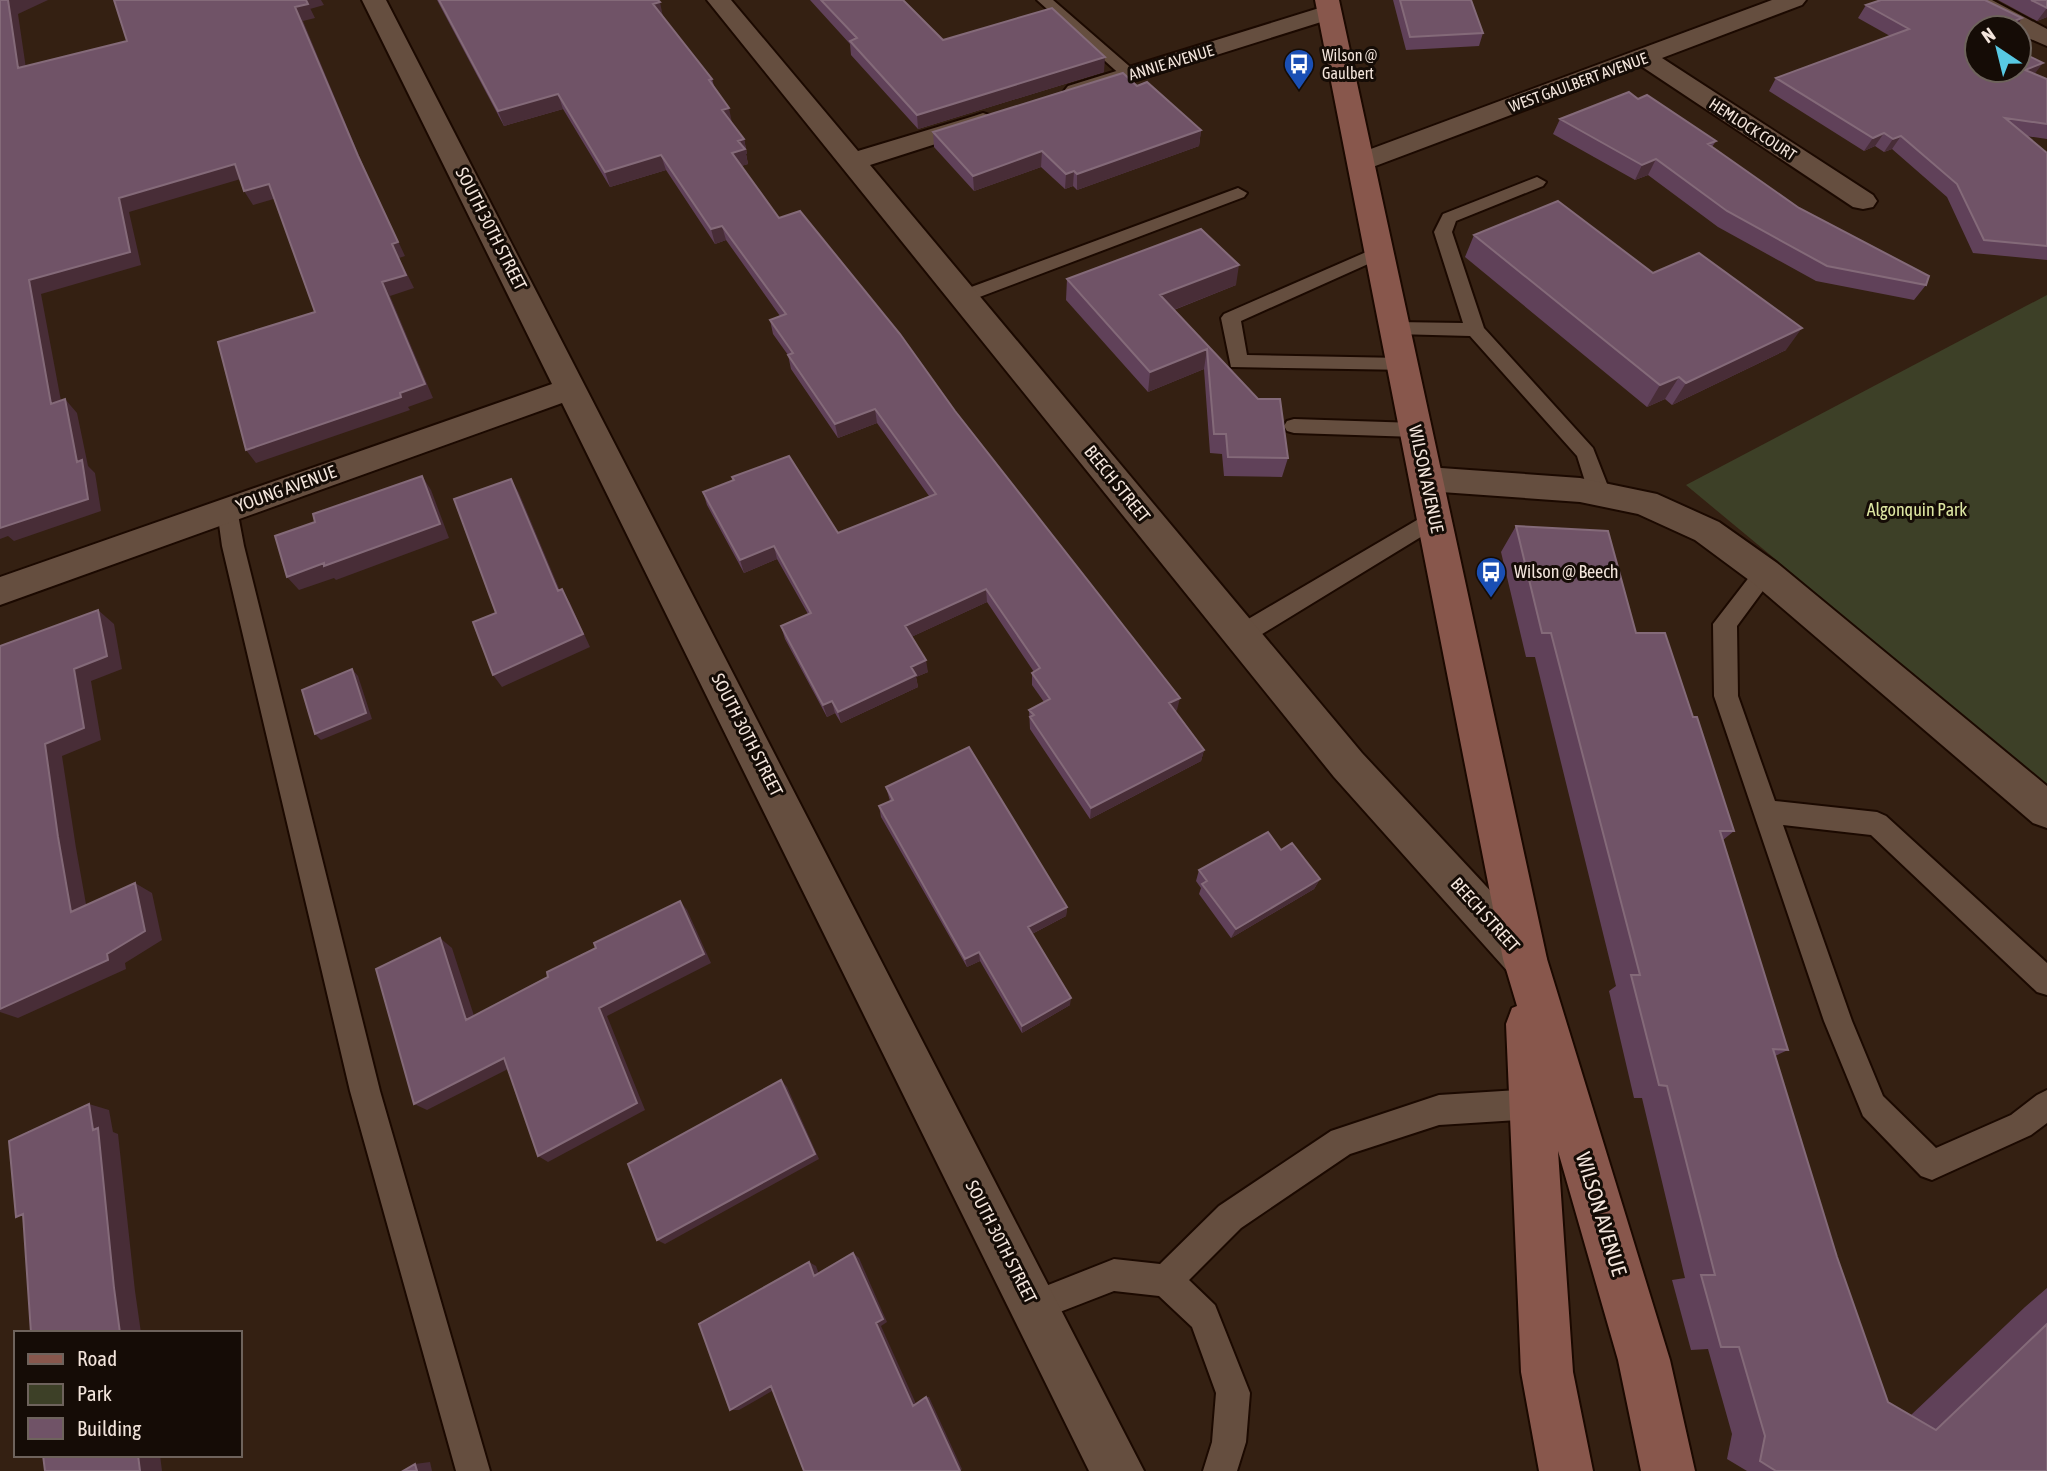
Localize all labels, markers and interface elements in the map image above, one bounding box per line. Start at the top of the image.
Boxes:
north arrow [1963,14,2033,84]
text: N [1977,23,1999,47]
street label: ANNIE AVENUE [1126,41,1216,83]
place label: Wilson @ Gaulbert [1322,46,1377,82]
bus stop icon: Wilson @ Gaulbert [1282,47,1316,91]
street label: WEST GAULBERT AVENUE [1506,49,1650,115]
street label: HEMLOCK COURT [1706,94,1800,164]
street label: SOUTH 30TH STREET [451,164,531,294]
street label: WILSON AVENUE [1405,423,1448,535]
street label: BEECH STREET [1080,441,1155,526]
street label: YOUNG AVENUE [233,461,339,516]
park label: Algonquin Park [1867,499,1967,520]
bus stop icon: Wilson @ Beech [1474,555,1508,599]
place label: Wilson @ Beech [1514,561,1619,582]
street label: SOUTH 30TH STREET [707,670,787,800]
street label: BEECH STREET [1447,873,1524,956]
street label: WILSON AVENUE [1572,1149,1632,1278]
street label: SOUTH 30TH STREET [961,1177,1041,1307]
legend [14,1331,242,1457]
text: Road [77,1346,117,1370]
text: Park [77,1381,112,1405]
text: Building [77,1416,141,1440]

